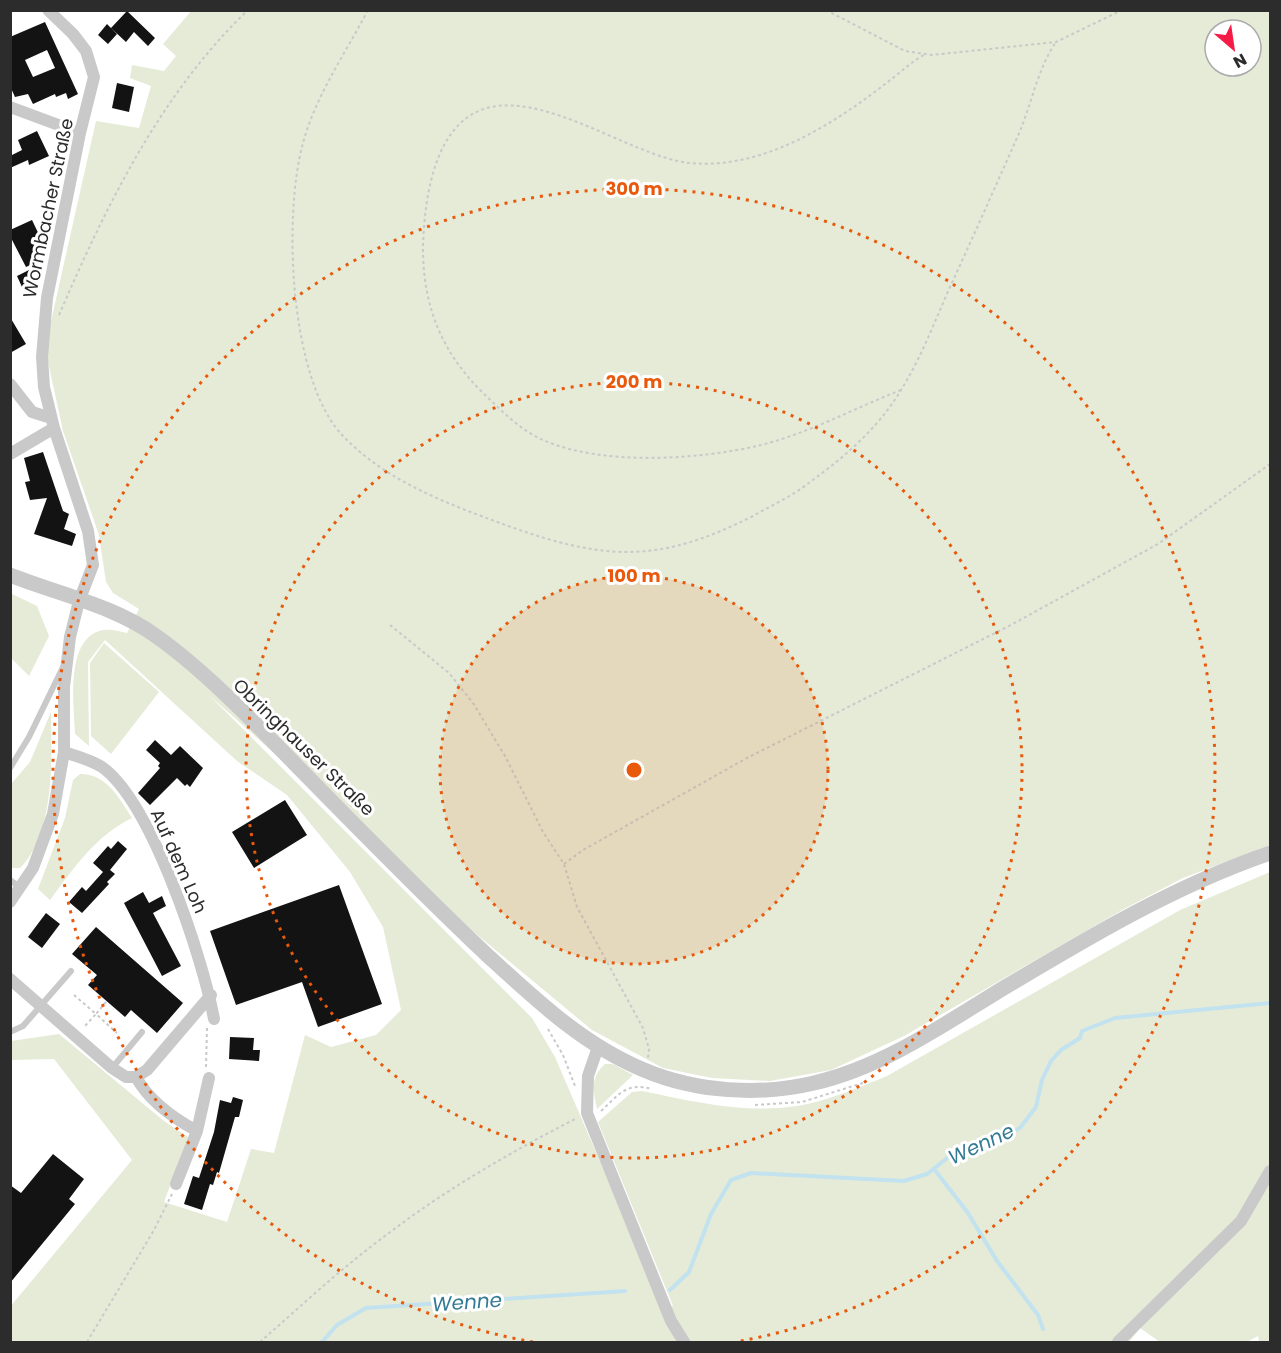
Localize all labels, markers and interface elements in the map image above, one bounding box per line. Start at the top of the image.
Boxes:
north arrow [1203,18,1263,78]
text: N [1229,48,1251,74]
street label: Wormbacher Straße [17,116,79,300]
text: 300 m [605,176,663,201]
text: 200 m [606,369,662,394]
text: 100 m [607,563,661,588]
street label: Obringhauser Straße [228,673,380,821]
centre of rings [624,760,644,780]
street label: Auf dem Loh [145,805,213,917]
water label: Wenne [943,1117,1019,1171]
water label: Wenne [431,1286,503,1318]

